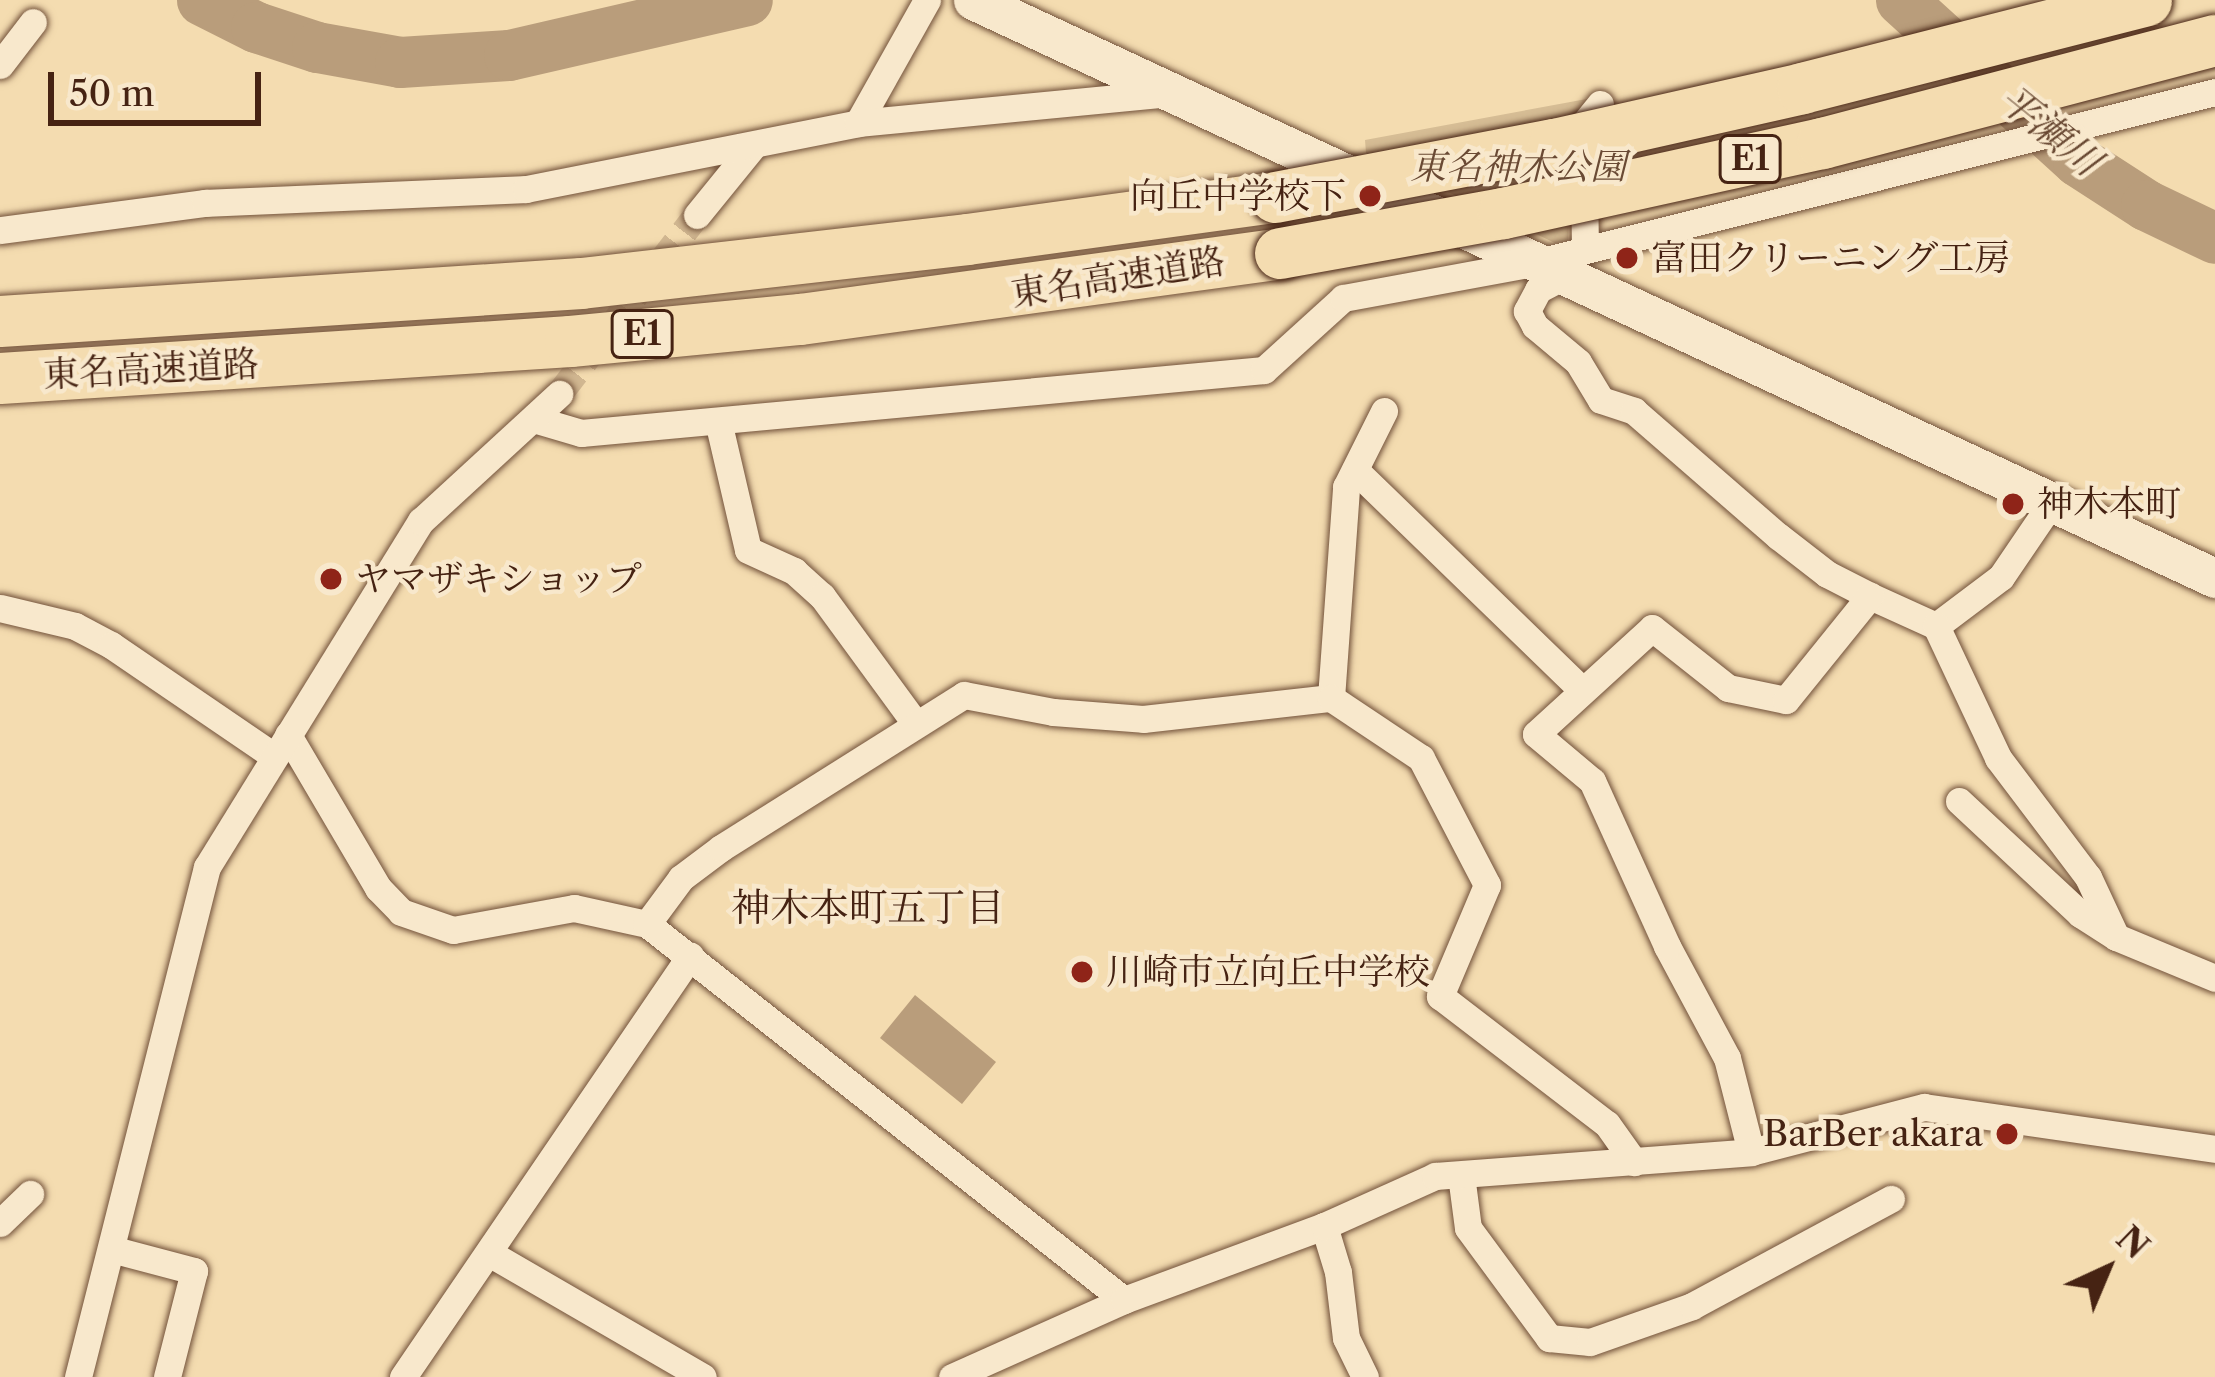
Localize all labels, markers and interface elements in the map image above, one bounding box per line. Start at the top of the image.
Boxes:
scale bar [54,48,267,122]
text: 50 m [69,71,154,115]
water label: 平瀬川 [1990,75,2110,185]
road number: E1 [1717,132,1783,186]
park label: 東名神木公園 [1410,145,1626,189]
place label: 向丘中学校下 [1130,174,1346,218]
marker: 向丘中学校下 [1357,183,1383,209]
place label: 富田クリーニング工房 [1651,236,2011,280]
street label: 東名高速道路 [1008,239,1228,315]
marker: 富田クリーニング工房 [1614,245,1640,271]
road number: E1 [609,307,675,361]
street label: 東名高速道路 [42,342,260,396]
place label: 神木本町 [2037,482,2181,526]
marker: 神木本町 [2000,491,2026,517]
place label: ヤマザキショップ [355,557,643,601]
marker: ヤマザキショップ [318,566,344,592]
district label: 神木本町五丁目 [732,884,1004,930]
place label: 川崎市立向丘中学校 [1106,950,1430,994]
marker: 川崎市立向丘中学校 [1069,959,1095,985]
place label: BarBer akara [1762,1112,1983,1156]
marker: BarBer akara [1994,1121,2020,1147]
north arrow [2047,1209,2167,1329]
text: N [2108,1218,2157,1267]

